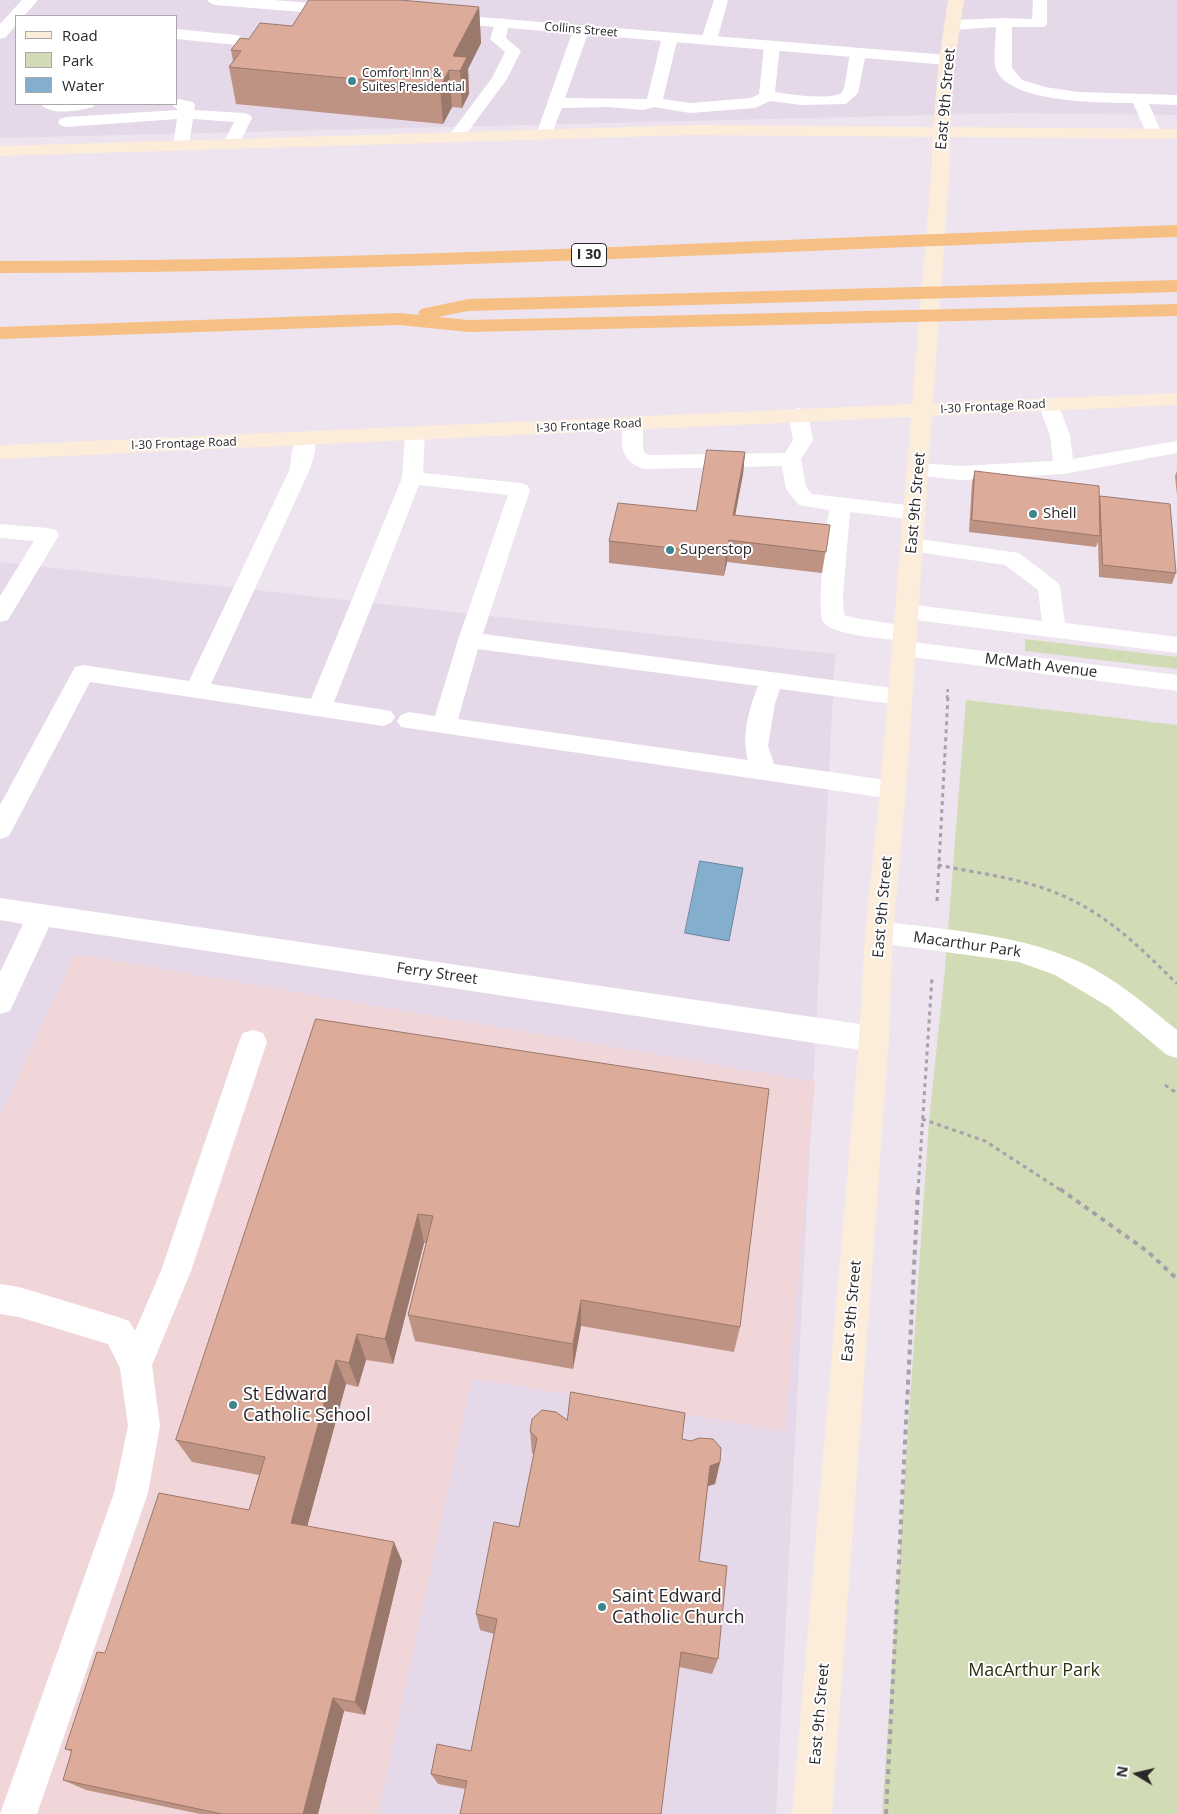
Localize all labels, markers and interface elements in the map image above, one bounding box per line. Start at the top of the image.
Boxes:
legend [15,15,178,105]
street label: Collins Street [544,20,618,40]
text: Road [62,25,98,45]
street label: East 9th Street [933,47,959,151]
text: Park [62,50,93,70]
place label: Comfort Inn & Suites Presidential [362,67,465,95]
text: Water [62,75,104,95]
marker: Comfort Inn & Suites Presidential [346,75,358,87]
road number: I 30 [572,244,606,266]
street label: I-30 Frontage Road [940,397,1046,417]
street label: I-30 Frontage Road [536,416,642,436]
street label: I-30 Frontage Road [131,435,237,453]
street label: East 9th Street [903,451,929,555]
place label: Shell [1043,505,1076,523]
marker: Shell [1027,508,1039,520]
place label: Superstop [680,541,752,559]
marker: Superstop [664,544,676,556]
street label: McMath Avenue [984,650,1098,682]
street label: East 9th Street [870,855,896,959]
street label: Macarthur Park [912,929,1022,961]
street label: Ferry Street [395,959,479,989]
street label: East 9th Street [839,1259,865,1363]
place label: St Edward Catholic School [243,1384,371,1426]
marker: St Edward Catholic School [227,1399,239,1411]
place label: Saint Edward Catholic Church [612,1586,744,1628]
marker: Saint Edward Catholic Church [596,1601,608,1613]
park label: MacArthur Park [968,1660,1100,1682]
street label: East 9th Street [807,1662,833,1766]
north arrow [1112,1749,1162,1799]
text: N [1111,1764,1132,1779]

